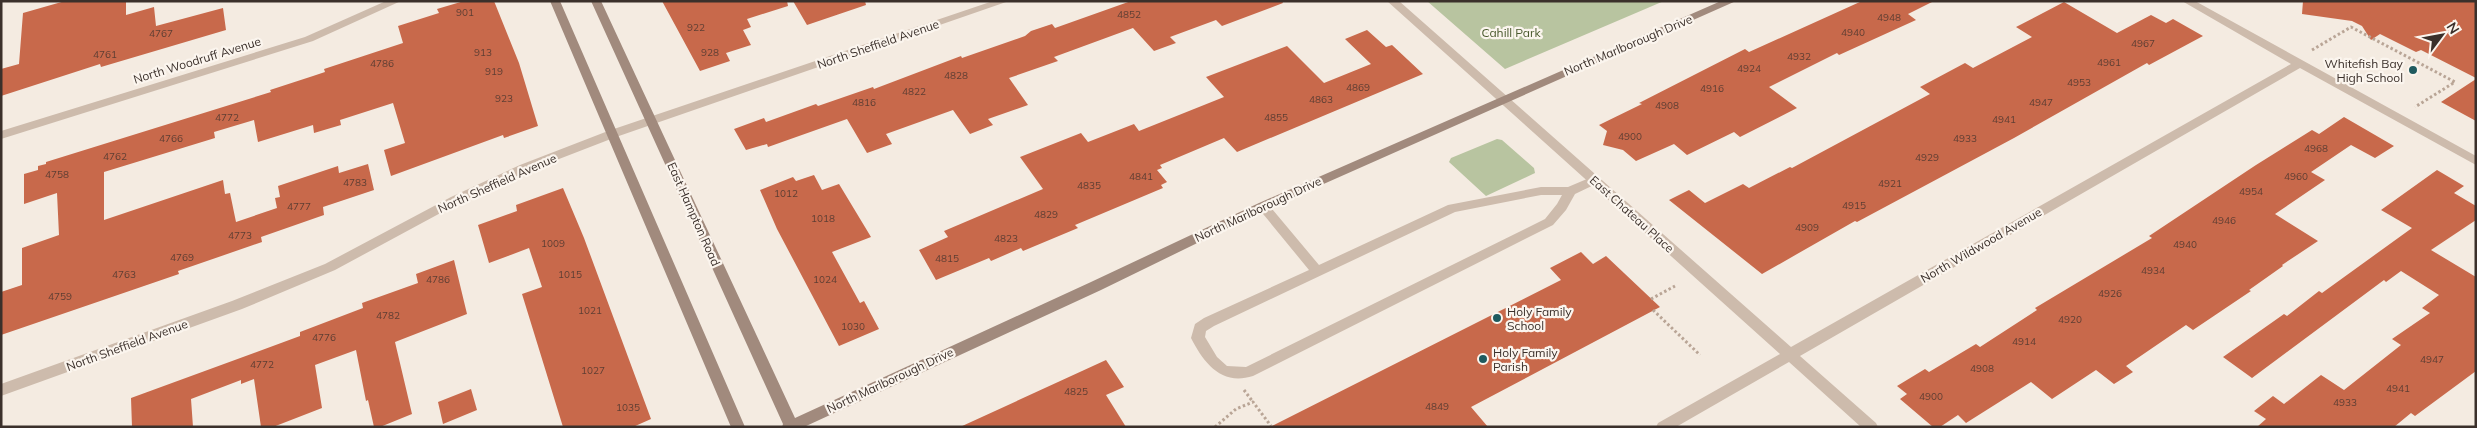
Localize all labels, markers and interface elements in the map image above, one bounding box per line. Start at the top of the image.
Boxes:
house number: 901 [456,6,474,19]
house number: 4852 [1117,8,1141,21]
north arrow [2417,10,2467,60]
street label: North Marlborough Drive [1562,11,1694,79]
house number: 4948 [1877,11,1901,24]
street label: North Sheffield Avenue [815,16,941,72]
text: N [2443,19,2463,37]
house number: 922 [687,21,705,34]
park label: Cahill Park [1481,25,1541,40]
house number: 4940 [1841,26,1865,39]
house number: 4767 [149,27,173,40]
street label: North Woodruff Avenue [131,33,263,87]
house number: 4967 [2131,37,2155,50]
house number: 913 [474,46,492,59]
house number: 928 [701,46,719,59]
house number: 4761 [93,48,117,61]
house number: 4932 [1787,50,1811,63]
house number: 4961 [2097,56,2121,69]
place label: Whitefish Bay High School [2324,56,2404,85]
house number: 4786 [370,57,394,70]
house number: 4924 [1737,62,1761,75]
marker: Whitefish Bay High School [2407,64,2419,76]
house number: 919 [485,65,503,78]
house number: 4828 [944,69,968,82]
house number: 4953 [2067,76,2091,89]
house number: 4869 [1346,81,1370,94]
house number: 4916 [1700,82,1724,95]
house number: 4822 [902,85,926,98]
house number: 923 [495,92,513,105]
house number: 4863 [1309,93,1333,106]
house number: 4816 [852,96,876,109]
house number: 4947 [2029,96,2053,109]
house number: 4908 [1655,99,1679,112]
house number: 4772 [215,111,239,124]
house number: 4855 [1264,111,1288,124]
house number: 4941 [1992,113,2016,126]
house number: 4900 [1618,130,1642,143]
house number: 4766 [159,132,183,145]
house number: 4933 [1953,132,1977,145]
house number: 4968 [2304,142,2328,155]
house number: 4762 [103,150,127,163]
street label: North Sheffield Avenue [435,150,559,216]
house number: 4929 [1915,151,1939,164]
street label: East Hampton Road [664,160,724,268]
house number: 4758 [45,168,69,181]
house number: 4841 [1129,170,1153,183]
house number: 4960 [2284,170,2308,183]
street label: East Chateau Place [1587,172,1677,256]
street label: North Marlborough Drive [1192,173,1324,245]
house number: 4783 [343,176,367,189]
house number: 4921 [1878,177,1902,190]
house number: 4835 [1077,179,1101,192]
house number: 4954 [2239,185,2263,198]
house number: 1012 [774,187,798,200]
house number: 4915 [1842,199,1866,212]
house number: 4777 [287,200,311,213]
street label: North Wildwood Avenue [1918,204,2044,286]
house number: 4829 [1034,208,1058,221]
house number: 1018 [811,212,835,225]
house number: 4946 [2212,214,2236,227]
house number: 4909 [1795,221,1819,234]
house number: 4773 [228,229,252,242]
house number: 4823 [994,232,1018,245]
house number: 1009 [541,237,565,250]
house number: 4940 [2173,238,2197,251]
house number: 4769 [170,251,194,264]
house number: 4815 [935,252,959,265]
house number: 4934 [2141,264,2165,277]
house number: 4763 [112,268,136,281]
house number: 1015 [558,268,582,281]
house number: 4786 [426,273,450,286]
house number: 1024 [813,273,837,286]
house number: 4926 [2098,287,2122,300]
house number: 4759 [48,290,72,303]
house number: 1021 [578,304,602,317]
place label: Holy Family School [1507,304,1572,333]
house number: 4782 [376,309,400,322]
marker: Holy Family School [1491,312,1503,324]
house number: 4920 [2058,313,2082,326]
street label: North Sheffield Avenue [64,316,190,374]
house number: 1030 [841,320,865,333]
house number: 4776 [312,331,336,344]
house number: 4914 [2012,335,2036,348]
street label: North Marlborough Drive [824,344,956,416]
place label: Holy Family Parish [1493,345,1558,374]
marker: Holy Family Parish [1477,353,1489,365]
house number: 4947 [2420,353,2444,366]
house number: 4772 [250,358,274,371]
house number: 4908 [1970,362,1994,375]
house number: 1027 [581,364,605,377]
house number: 4941 [2386,382,2410,395]
house number: 4825 [1064,385,1088,398]
house number: 4900 [1919,390,1943,403]
house number: 4933 [2333,396,2357,409]
house number: 4849 [1425,400,1449,413]
house number: 1035 [616,401,640,414]

